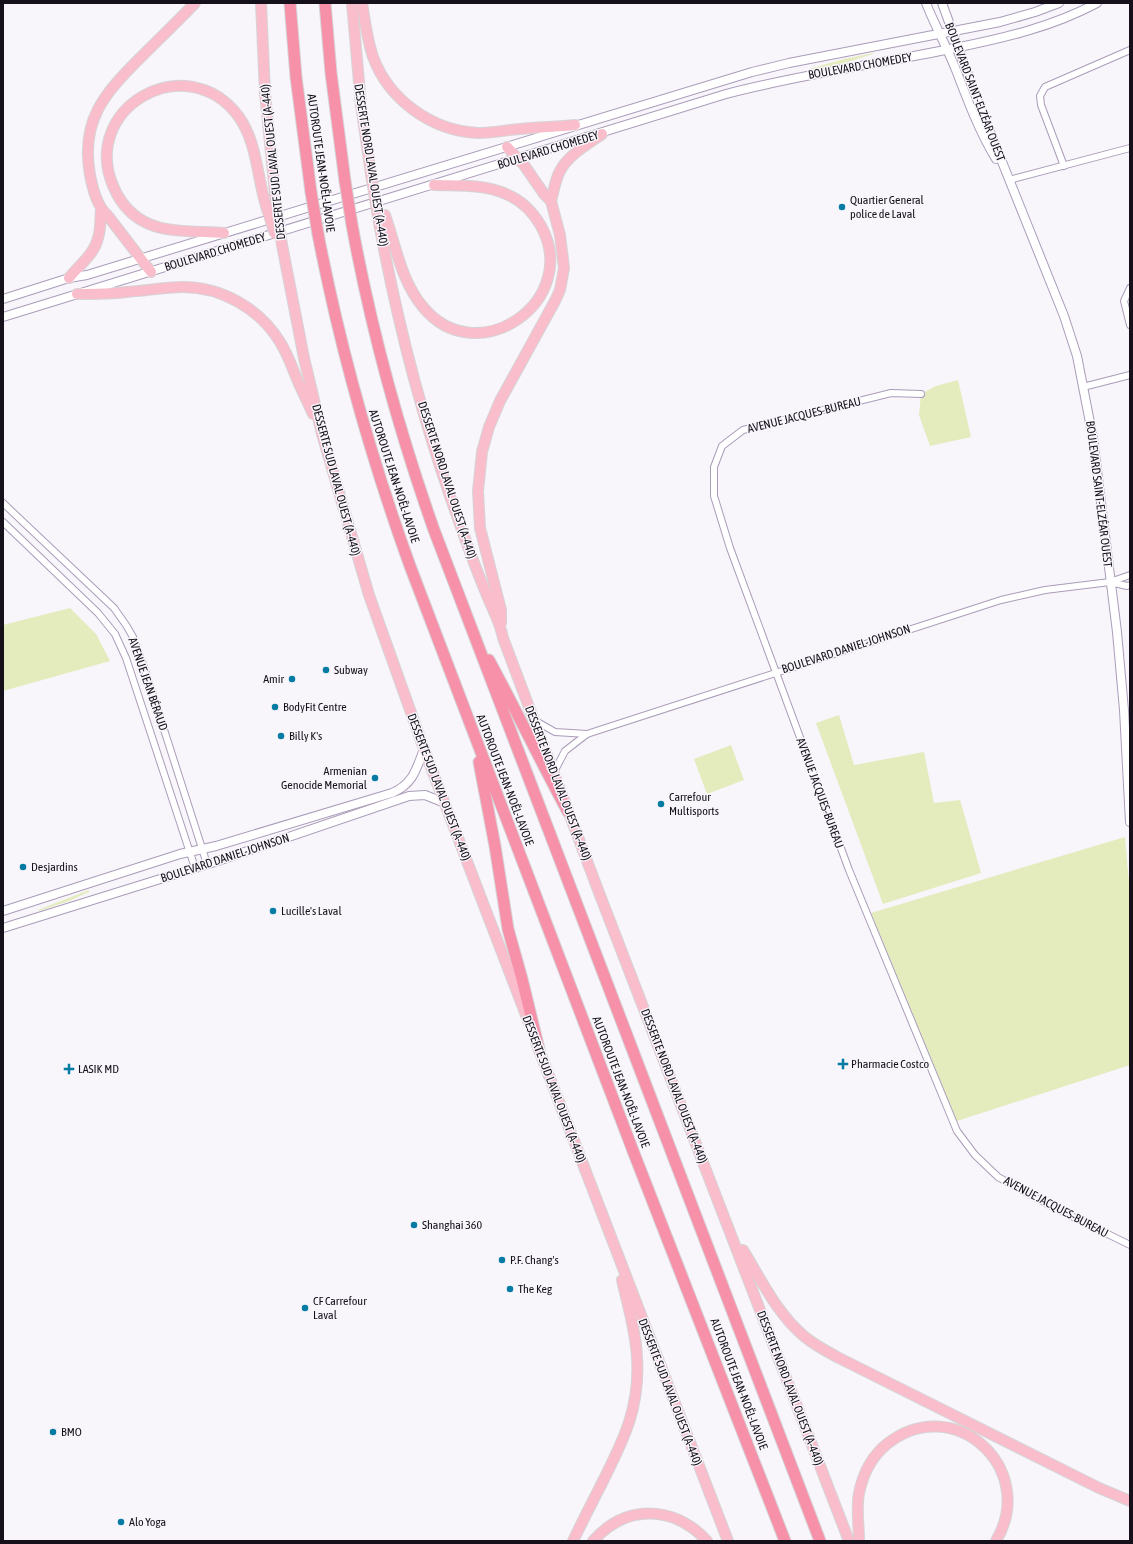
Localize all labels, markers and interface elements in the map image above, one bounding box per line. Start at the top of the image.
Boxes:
street label: BOULEVARD SAINT-ELZÉAR OUEST [942,21,1008,164]
street label: BOULEVARD CHOMEDEY [807,50,914,82]
street label: DESSERTE SUD LAVAL OUEST (A-440) [258,83,288,240]
street label: DESSERTE NORD LAVAL OUEST (A-440) [351,83,391,247]
street label: AUTOROUTE JEAN-NOËL-LAVOIE [304,93,338,233]
street label: BOULEVARD CHOMEDEY [496,128,601,172]
place label: Quartier General police de Laval [850,193,925,221]
marker: Quartier General police de Laval [837,202,847,212]
street label: BOULEVARD CHOMEDEY [163,230,268,274]
street label: AVENUE JACQUES-BUREAU [746,394,862,436]
street label: DESSERTE NORD LAVAL OUEST (A-440) [415,400,479,560]
street label: DESSERTE SUD LAVAL OUEST (A-440) [309,403,363,557]
street label: AUTOROUTE JEAN-NOËL-LAVOIE [366,408,422,544]
street label: BOULEVARD SAINT-ELZÉAR OUEST [1083,420,1115,569]
street label: BOULEVARD DANIEL-JOHNSON [780,622,912,676]
street label: AVENUE JEAN BÉRAUD [125,636,171,733]
place label: Subway [334,663,368,677]
marker: Subway [321,665,331,675]
place label: Amir [263,672,284,686]
marker: Amir [287,674,297,684]
place label: BodyFit Centre [283,700,347,714]
marker: BodyFit Centre [270,702,280,712]
street label: DESSERTE NORD LAVAL OUEST (A-440) [522,704,594,862]
street label: DESSERTE SUD LAVAL OUEST (A-440) [404,712,474,863]
street label: AUTOROUTE JEAN-NOËL-LAVOIE [473,712,537,848]
place label: Billy K's [289,729,322,743]
marker: Billy K's [276,731,286,741]
street label: AVENUE JACQUES-BUREAU [793,736,847,850]
place label: Armenian Genocide Memorial [281,764,368,792]
marker: Armenian Genocide Memorial [370,773,380,783]
place label: Carrefour Multisports [669,790,719,818]
marker: Carrefour Multisports [656,799,666,809]
street label: BOULEVARD DANIEL-JOHNSON [159,831,291,885]
place label: Desjardins [31,860,78,874]
marker: Desjardins [18,862,28,872]
place label: Lucille's Laval [281,904,342,918]
marker: Lucille's Laval [268,906,278,916]
street label: DESSERTE NORD LAVAL OUEST (A-440) [638,1007,710,1165]
street label: DESSERTE SUD LAVAL OUEST (A-440) [519,1014,589,1165]
street label: AUTOROUTE JEAN-NOËL-LAVOIE [589,1014,653,1150]
place label: Pharmacie Costco [851,1057,929,1071]
marker: Pharmacie Costco [838,1059,848,1069]
place label: LASIK MD [78,1062,119,1076]
marker: LASIK MD [63,1063,75,1075]
street label: AVENUE JACQUES-BUREAU [1001,1173,1111,1241]
place label: Shanghai 360 [422,1218,483,1232]
marker: Shanghai 360 [409,1220,419,1230]
place label: P.F. Chang's [510,1253,559,1267]
marker: P.F. Chang's [497,1255,507,1265]
place label: The Keg [518,1282,553,1296]
marker: The Keg [505,1284,515,1294]
place label: CF Carrefour Laval [313,1294,367,1322]
marker: CF Carrefour Laval [300,1303,310,1313]
street label: DESSERTE NORD LAVAL OUEST (A-440) [754,1309,826,1467]
street label: AUTOROUTE JEAN-NOËL-LAVOIE [707,1316,771,1452]
street label: DESSERTE SUD LAVAL OUEST (A-440) [635,1317,705,1468]
place label: BMO [61,1425,82,1439]
marker: BMO [48,1427,58,1437]
place label: Alo Yoga [129,1515,166,1529]
marker: Alo Yoga [116,1517,126,1527]

